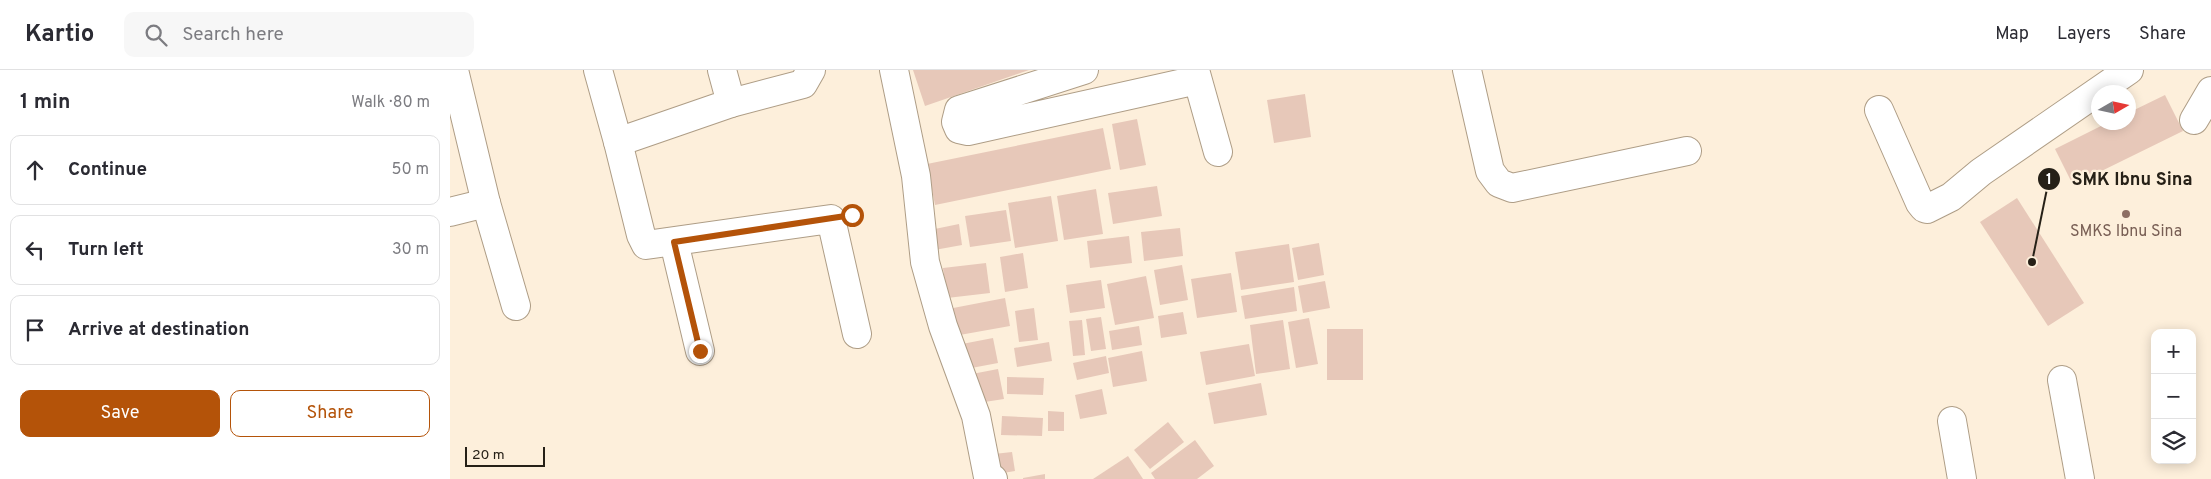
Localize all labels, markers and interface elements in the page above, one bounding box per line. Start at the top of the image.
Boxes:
search box [124,12,474,57]
text: Kartio [25,20,94,50]
icon: search [142,21,170,49]
text: Search here [182,23,284,47]
text: Map [1995,23,2029,46]
text: Layers [2057,23,2111,46]
text: Share [2139,23,2186,46]
north arrow [2091,85,2136,130]
text: 1 min [20,89,70,116]
text: Walk · 80 m [351,93,430,113]
icon: ahead [21,156,49,184]
text: Continue [68,158,147,182]
text: 50 m [392,160,429,180]
callout: SMK Ibnu Sina [2036,162,2202,195]
text: SMK Ibnu Sina [2071,169,2193,192]
text: 1 [2046,171,2052,190]
route start [841,204,864,227]
marker: SMKS Ibnu Sina [2120,208,2132,220]
place label: SMKS Ibnu Sina [2070,222,2182,242]
icon: left [21,236,49,264]
text: Turn left [68,238,144,262]
text: 30 m [392,240,429,260]
icon: arrive [21,316,49,344]
text: Arrive at destination [68,318,249,342]
map controls [2151,329,2196,464]
button: + [2151,329,2196,374]
route end [689,340,712,363]
button: − [2151,374,2196,419]
button: Save [20,390,220,437]
button: Share [230,390,430,437]
button: layers [2151,419,2196,464]
scale bar [465,444,545,467]
text: 20 m [472,447,505,464]

